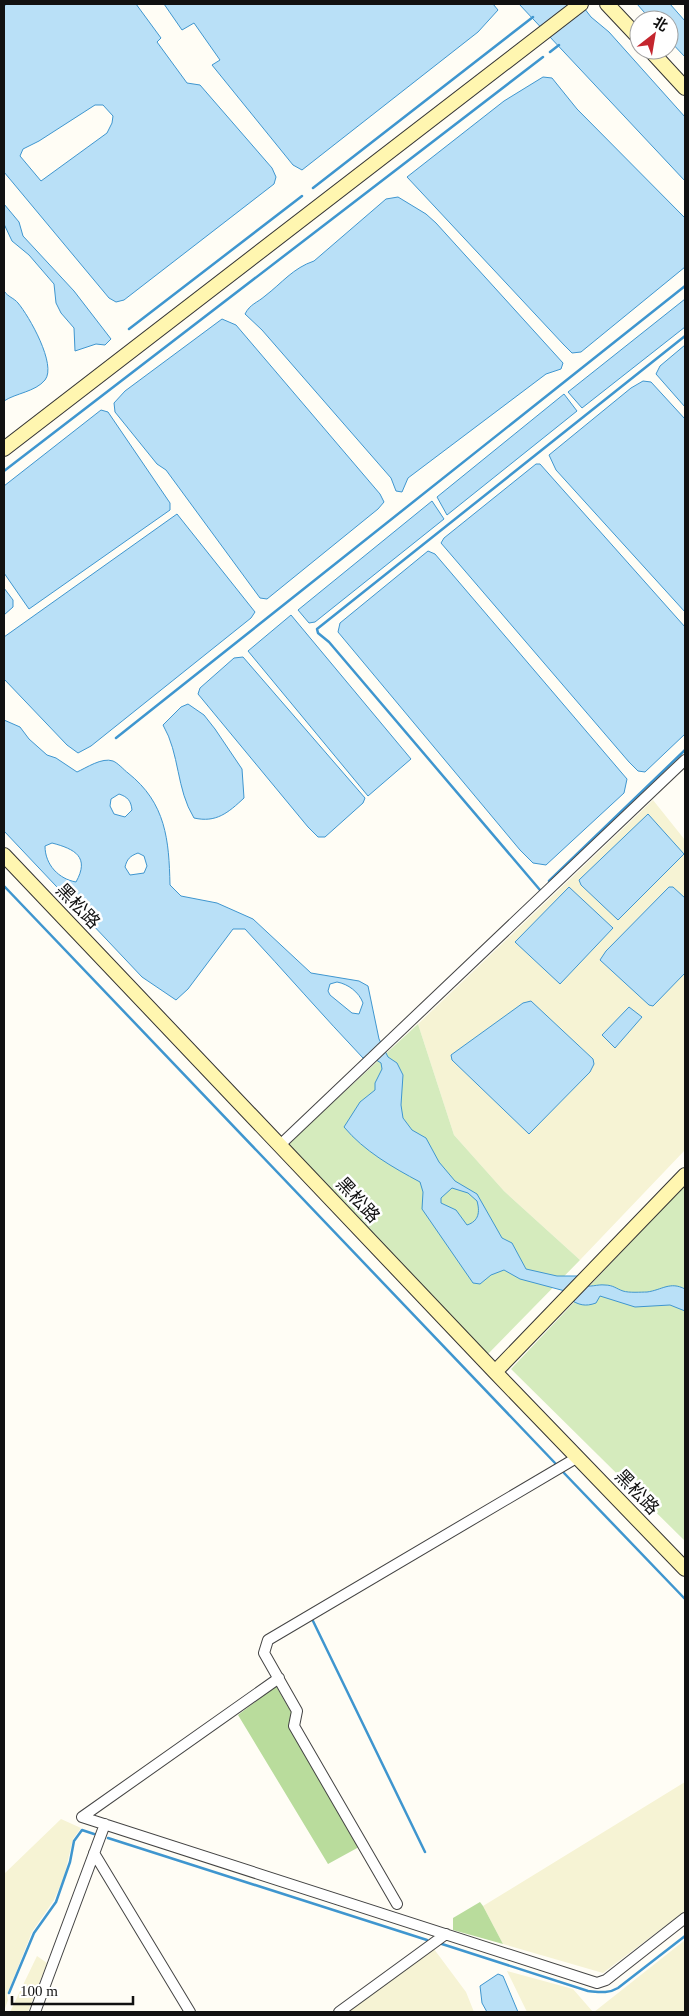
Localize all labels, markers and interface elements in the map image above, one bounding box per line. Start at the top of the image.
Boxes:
north arrow [629,10,679,60]
text: 北 [651,14,670,34]
street label: 黑松路 [52,880,104,932]
street label: 黑松路 [332,1173,384,1227]
street label: 黑松路 [611,1466,663,1518]
scale bar [12,1974,134,2006]
text: 100 m [20,1983,58,1999]

